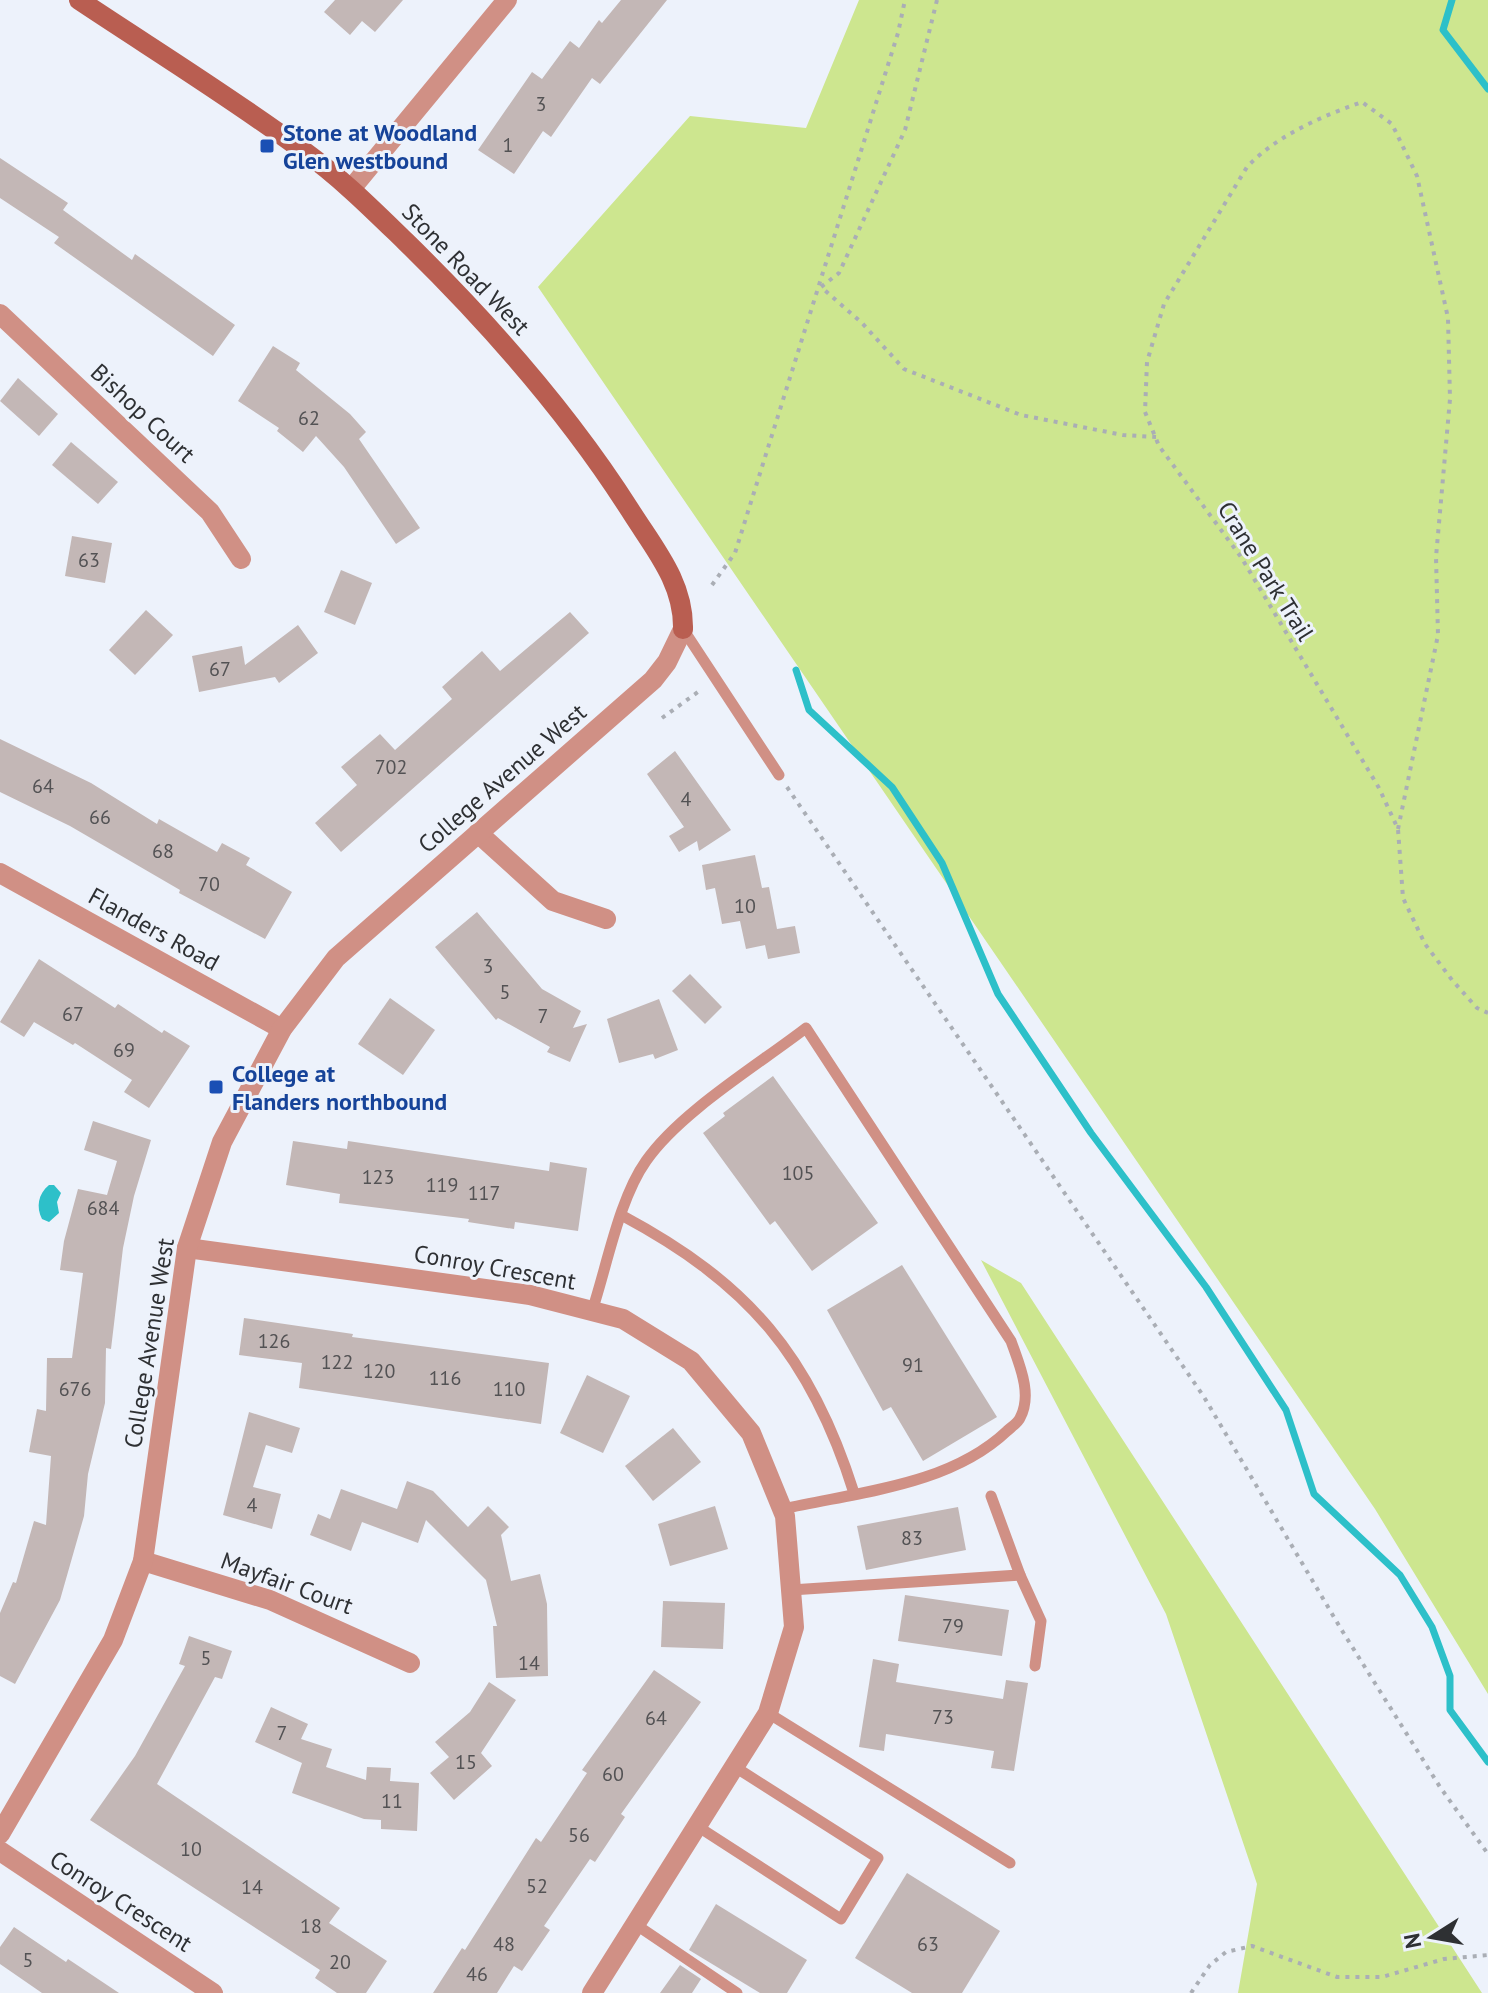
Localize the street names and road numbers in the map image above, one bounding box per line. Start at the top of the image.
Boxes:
street label: Stone Road West [395,197,537,341]
street label: Bishop Court [84,357,202,469]
street label: Crane Park Trail [1211,496,1321,646]
street label: College Avenue West [412,697,592,859]
street label: Flanders Road [83,880,225,978]
street label: College Avenue West [117,1236,181,1450]
street label: Conroy Crescent [412,1238,578,1296]
street label: Mayfair Court [217,1545,357,1621]
street label: Conroy Crescent [44,1843,198,1959]

